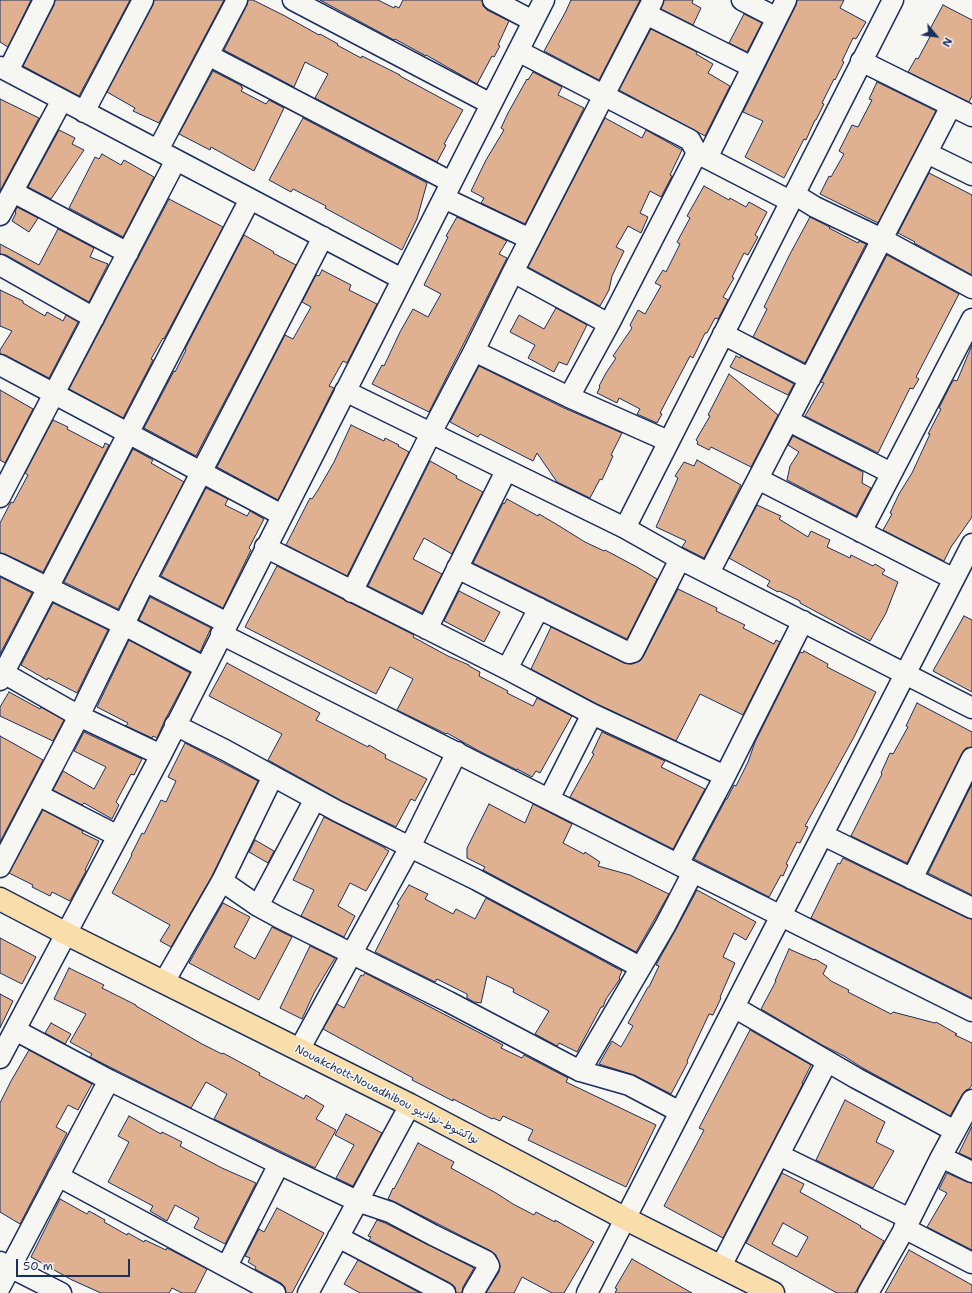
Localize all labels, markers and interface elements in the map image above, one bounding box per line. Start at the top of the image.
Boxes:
north arrow [916,16,956,56]
text: N [938,35,956,50]
street label: Nouakchott-Nouadhibou نواكشوط-نواذيبو [292,1042,482,1148]
scale bar [18,1251,132,1277]
text: 50 m [23,1258,53,1274]

